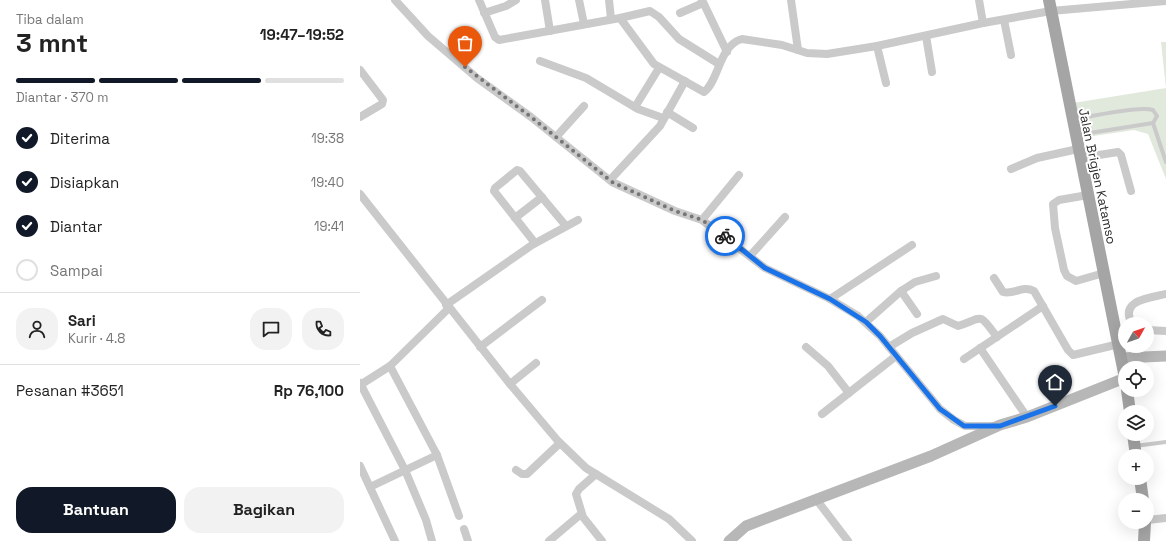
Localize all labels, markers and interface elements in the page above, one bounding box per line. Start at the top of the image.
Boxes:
text: Tiba dalam [16,11,84,28]
text: 19:47–19:52 [260,25,344,44]
text: 3 mnt [16,26,88,60]
pin [448,26,482,67]
icon: bag [454,32,476,54]
text: Diantar · 370 m [16,89,108,106]
street label: Jalan Brigjen Katamso [1075,107,1120,246]
icon: check [16,127,38,149]
text: Diterima [50,129,110,148]
text: 19:38 [311,130,344,147]
icon: check [16,171,38,193]
text: Disiapkan [50,173,119,192]
text: 19:40 [311,174,344,191]
icon: check [16,215,38,237]
courier [705,216,745,256]
text: Diantar [50,217,102,236]
text: 19:41 [314,218,344,235]
icon: bike [714,225,736,247]
text: Sampai [50,261,103,280]
button: person [16,308,58,350]
button: chat [250,308,292,350]
button: phone [302,308,344,350]
text: Sari [68,311,96,330]
north arrow [1118,317,1154,353]
map controls [1118,317,1154,529]
text: Kurir · 4.8 [68,330,125,347]
button: locate [1118,361,1154,397]
pin [1038,365,1072,406]
icon: home [1044,371,1066,393]
text: Pesanan #3651 [16,381,124,400]
text: Rp 76,100 [274,381,344,400]
button: layers [1118,405,1154,441]
button: + [1118,449,1154,485]
button: Bantuan [16,487,176,533]
button: Bagikan [184,487,344,533]
button: − [1118,493,1154,529]

